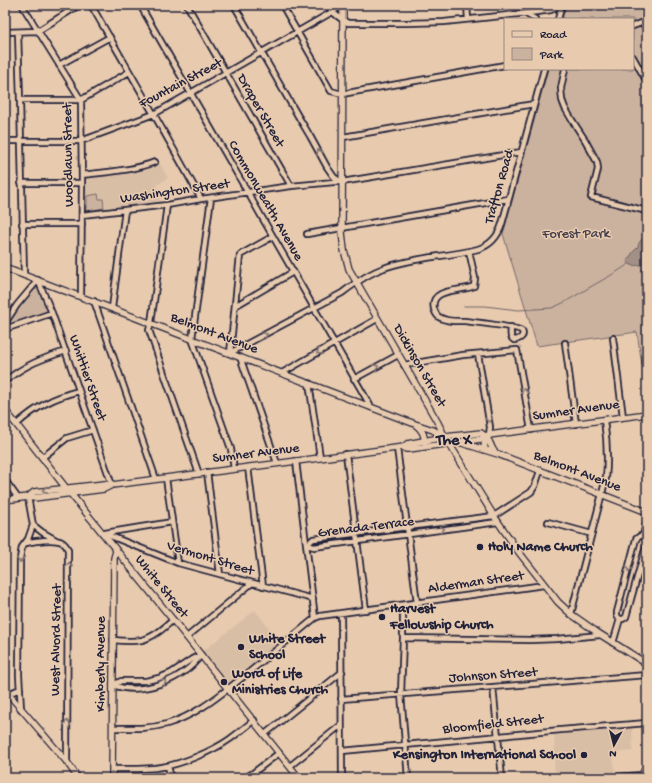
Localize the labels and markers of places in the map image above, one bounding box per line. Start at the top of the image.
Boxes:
place label: Holy Name Church [488,539,593,556]
marker: Holy Name Church [475,542,485,552]
place label: Harvest Fellowship Church [389,601,494,634]
marker: Harvest Fellowship Church [377,612,387,622]
place label: White Street School [248,631,326,664]
marker: White Street School [236,642,246,652]
place label: Word of Life Ministries Church [231,666,328,699]
marker: Word of Life Ministries Church [219,677,229,687]
place label: Kensington International School [392,747,576,764]
marker: Kensington International School [579,750,589,760]

